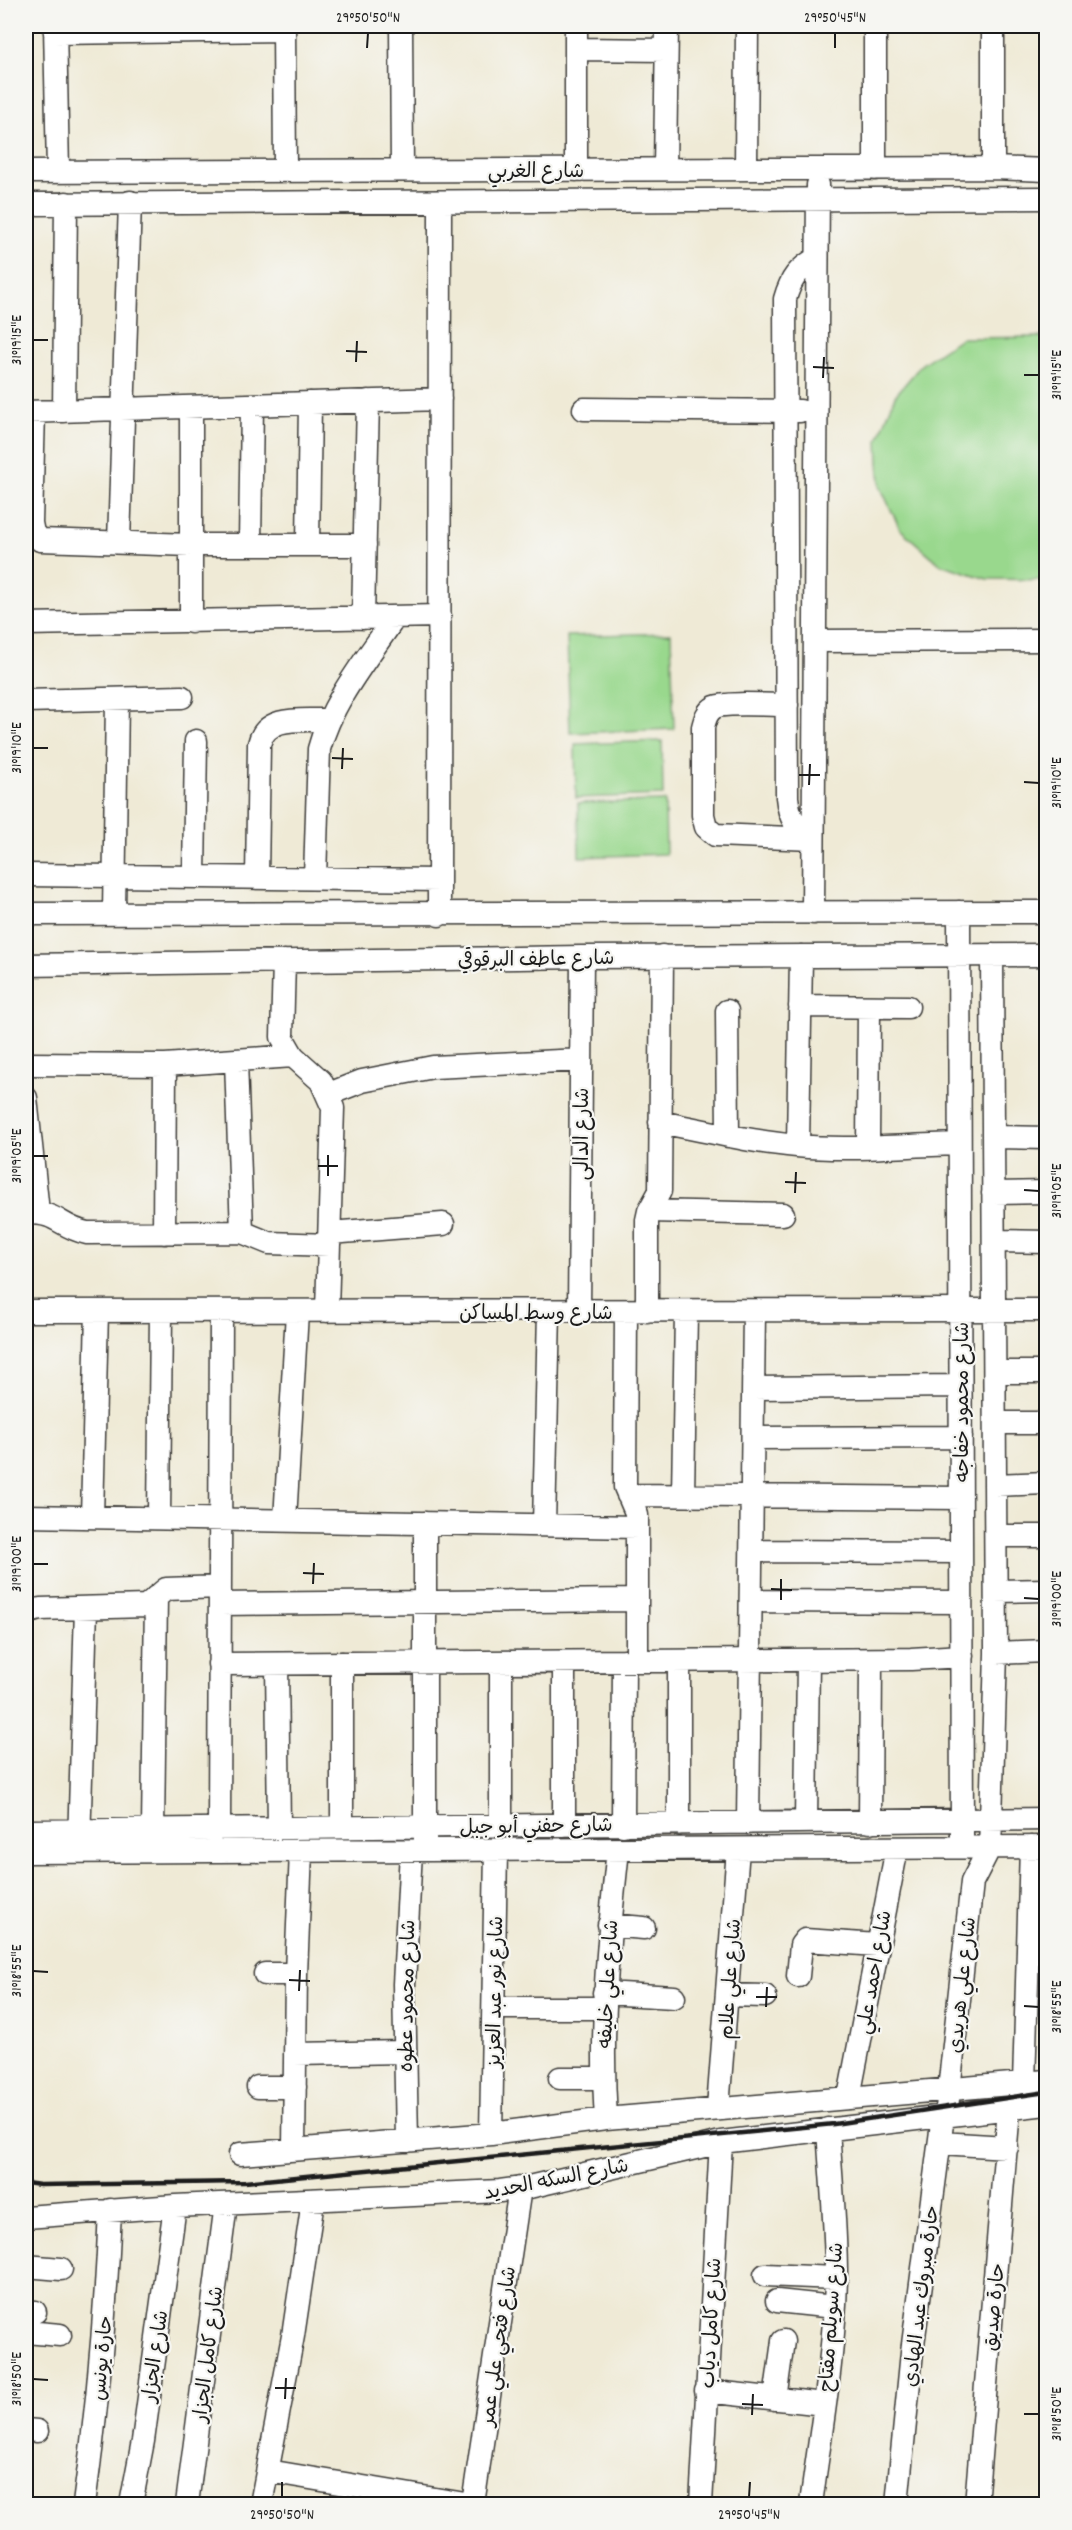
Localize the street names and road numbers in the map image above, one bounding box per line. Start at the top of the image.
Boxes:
street label: شارع الغربي [488,159,584,188]
street label: شارع عاطف البرقوقي [458,944,615,976]
street label: شارع الدالى [570,1088,598,1180]
street label: شارع وسط المساكن [459,1301,613,1329]
street label: شارع محمود خفاجه [950,1322,978,1482]
street label: شارع حفني أبو جبل [459,1813,613,1844]
street label: شارع احمد علي [851,1908,902,2037]
street label: شارع نور عبد العزيز [482,1916,512,2070]
street label: شارع علي هريدي [943,1916,986,2055]
street label: شارع علي علام [714,1918,751,2041]
street label: شارع علي خليفه [593,1919,628,2049]
street label: شارع محمود عطوه [394,1920,424,2073]
street label: شارع السكه الحديد [482,2153,631,2209]
street label: حارة مبروك عبد الهادي [898,2204,948,2389]
street label: شارع سويلم مفتاح [814,2241,852,2393]
street label: شارع كامل دياب [696,2257,730,2389]
street label: حارة صديق [978,2262,1014,2352]
street label: شارع فتحي علي عمر [475,2265,526,2430]
street label: شارع كامل الجزار [187,2285,232,2426]
street label: شارع الجزار [136,2309,177,2406]
street label: حارة يونس [86,2315,122,2402]

